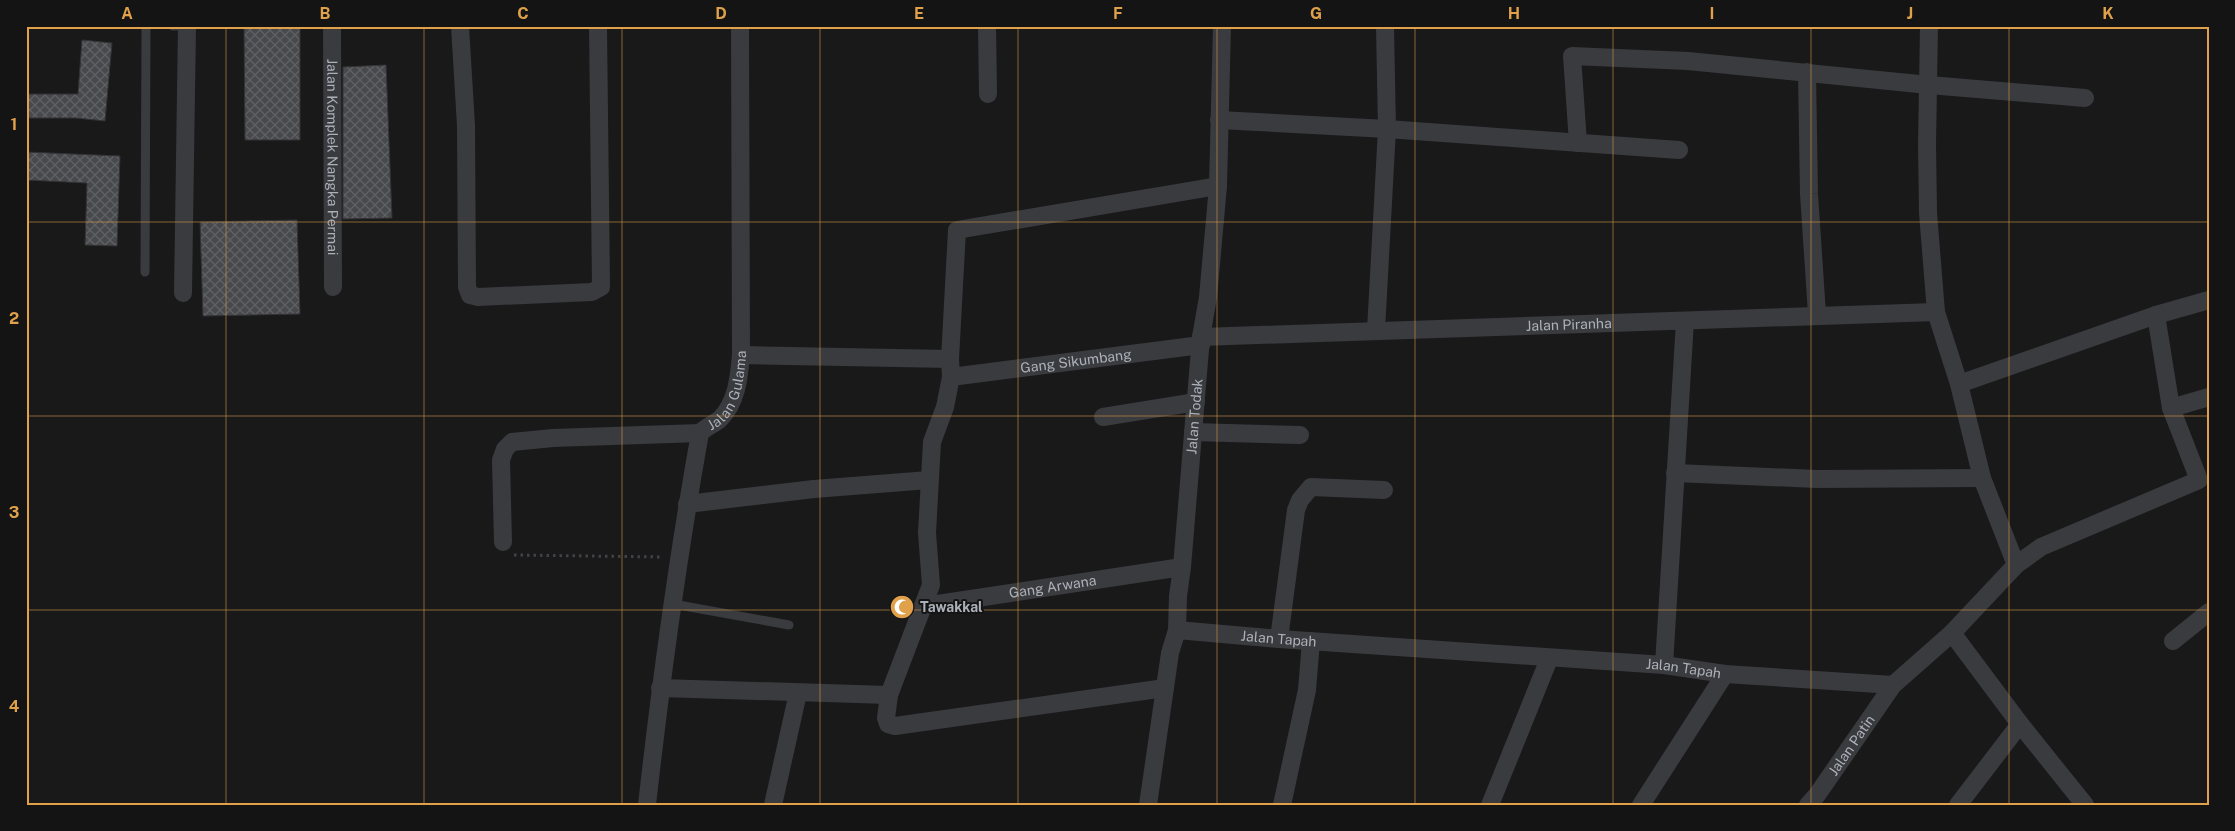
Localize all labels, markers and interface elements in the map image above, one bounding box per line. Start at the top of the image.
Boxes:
text: A [121,4,133,23]
text: B [320,4,331,23]
text: C [517,4,529,23]
text: D [715,4,727,23]
text: E [914,4,924,23]
text: F [1113,4,1123,23]
text: G [1310,4,1322,23]
text: H [1508,4,1520,23]
text: I [1710,4,1714,23]
text: J [1907,4,1913,23]
text: K [2102,4,2114,23]
street label: Jalan Komplek Nangka Permai [324,59,341,255]
text: 1 [11,115,17,134]
text: 2 [9,309,19,328]
street label: Jalan Piranha [1526,315,1612,334]
street label: Gang Sikumbang [1019,346,1133,376]
street label: Jalan Gulama [704,351,749,433]
street label: Jalan Todak [1183,378,1206,455]
text: 3 [9,503,19,522]
street label: Gang Arwana [1008,572,1097,601]
mosque icon: Tawakkal [889,594,915,620]
place label: Tawakkal [920,599,983,615]
street label: Jalan Tapah [1240,628,1317,650]
street label: Jalan Tapah [1645,656,1722,681]
text: 4 [9,697,20,716]
street label: Jalan Patin [1825,712,1878,779]

